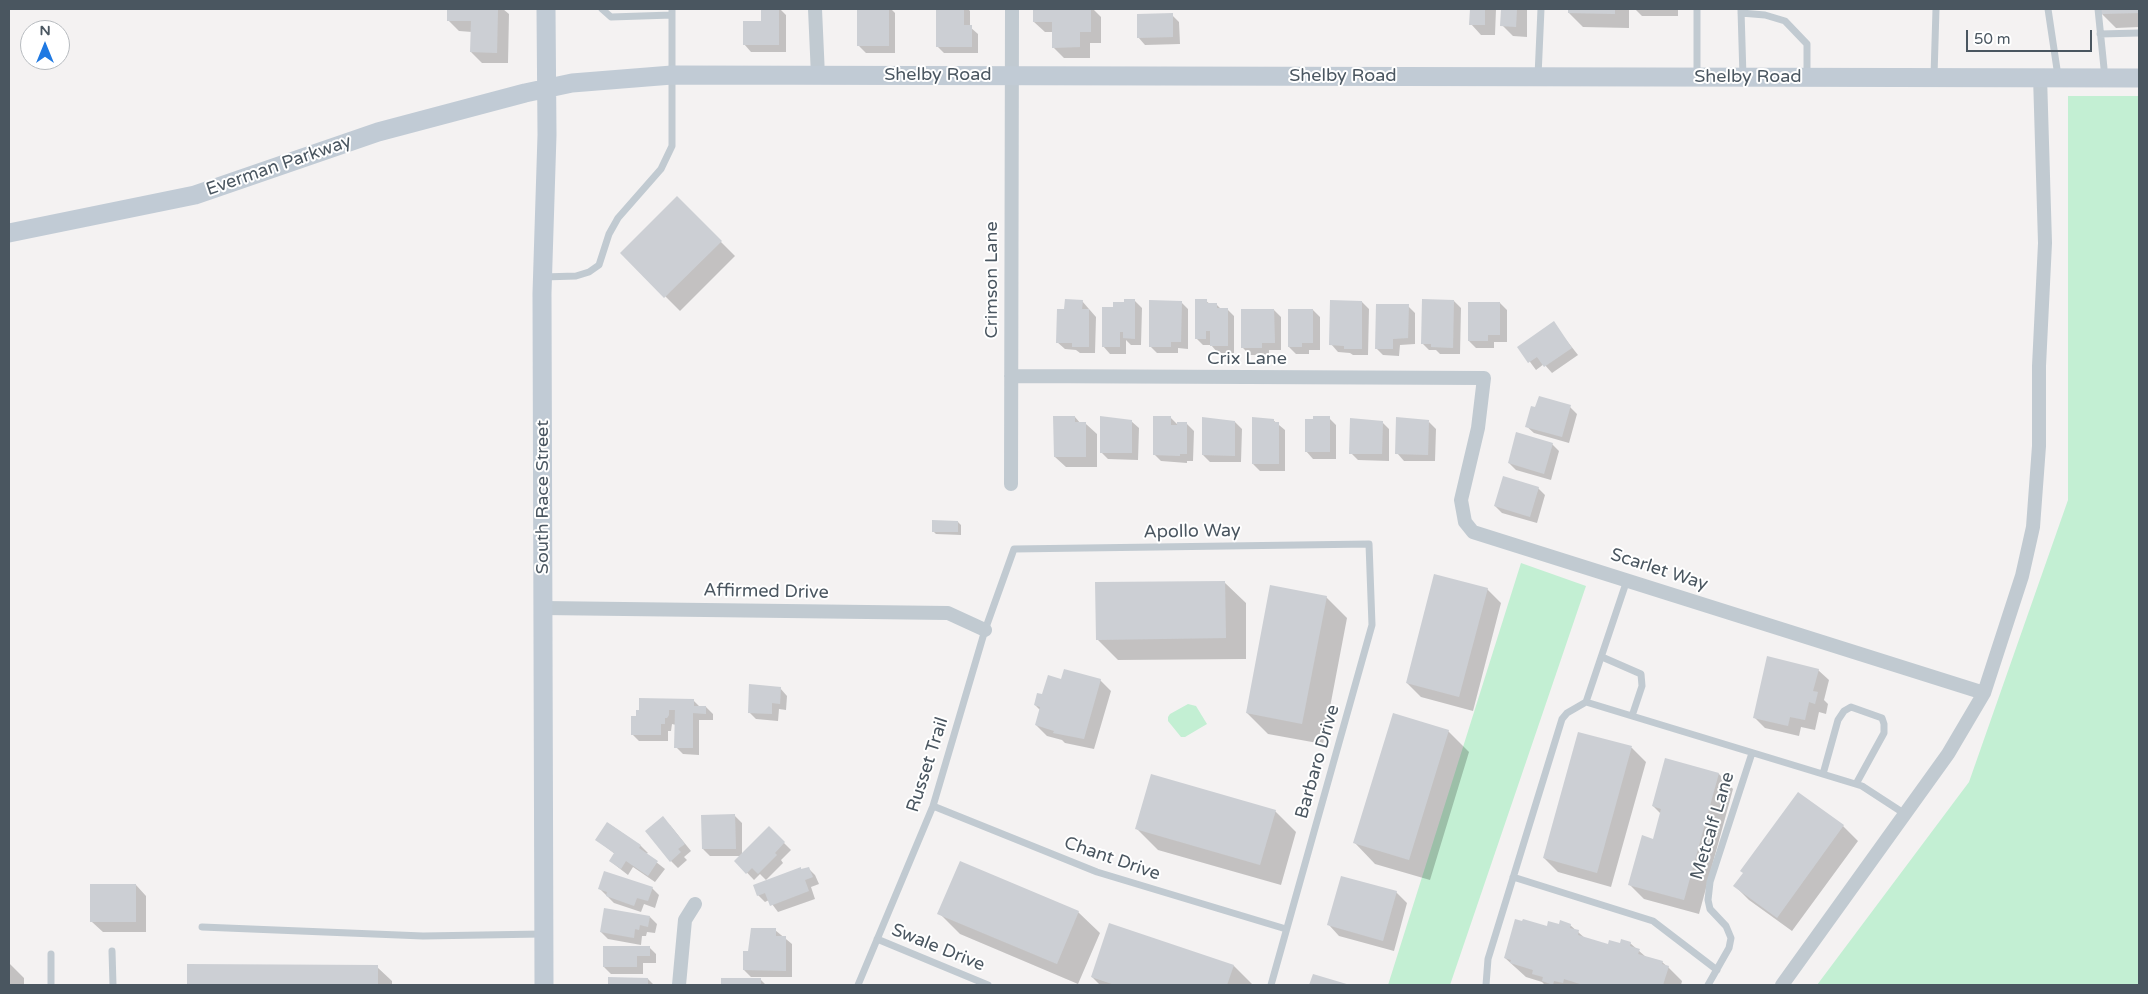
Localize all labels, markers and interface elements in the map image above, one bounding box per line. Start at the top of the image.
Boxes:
north arrow [20,20,70,70]
scale bar [1968,20,2094,52]
text: N [39,22,51,39]
text: 50 m [1974,30,2011,48]
street label: Shelby Road [884,64,992,86]
street label: Shelby Road [1289,65,1397,87]
street label: Shelby Road [1694,66,1802,88]
street label: Everman Parkway [204,131,354,201]
street label: Crimson Lane [981,221,1003,339]
street label: Crix Lane [1207,348,1287,370]
street label: South Race Street [532,420,554,574]
street label: Apollo Way [1143,520,1241,544]
street label: Scarlet Way [1608,544,1710,596]
street label: Affirmed Drive [703,580,829,604]
street label: Barbaro Drive [1291,703,1345,821]
street label: Russet Trail [902,715,954,815]
street label: Metcalf Lane [1686,770,1740,882]
street label: Chant Drive [1061,832,1163,886]
street label: Swale Drive [888,920,988,976]

